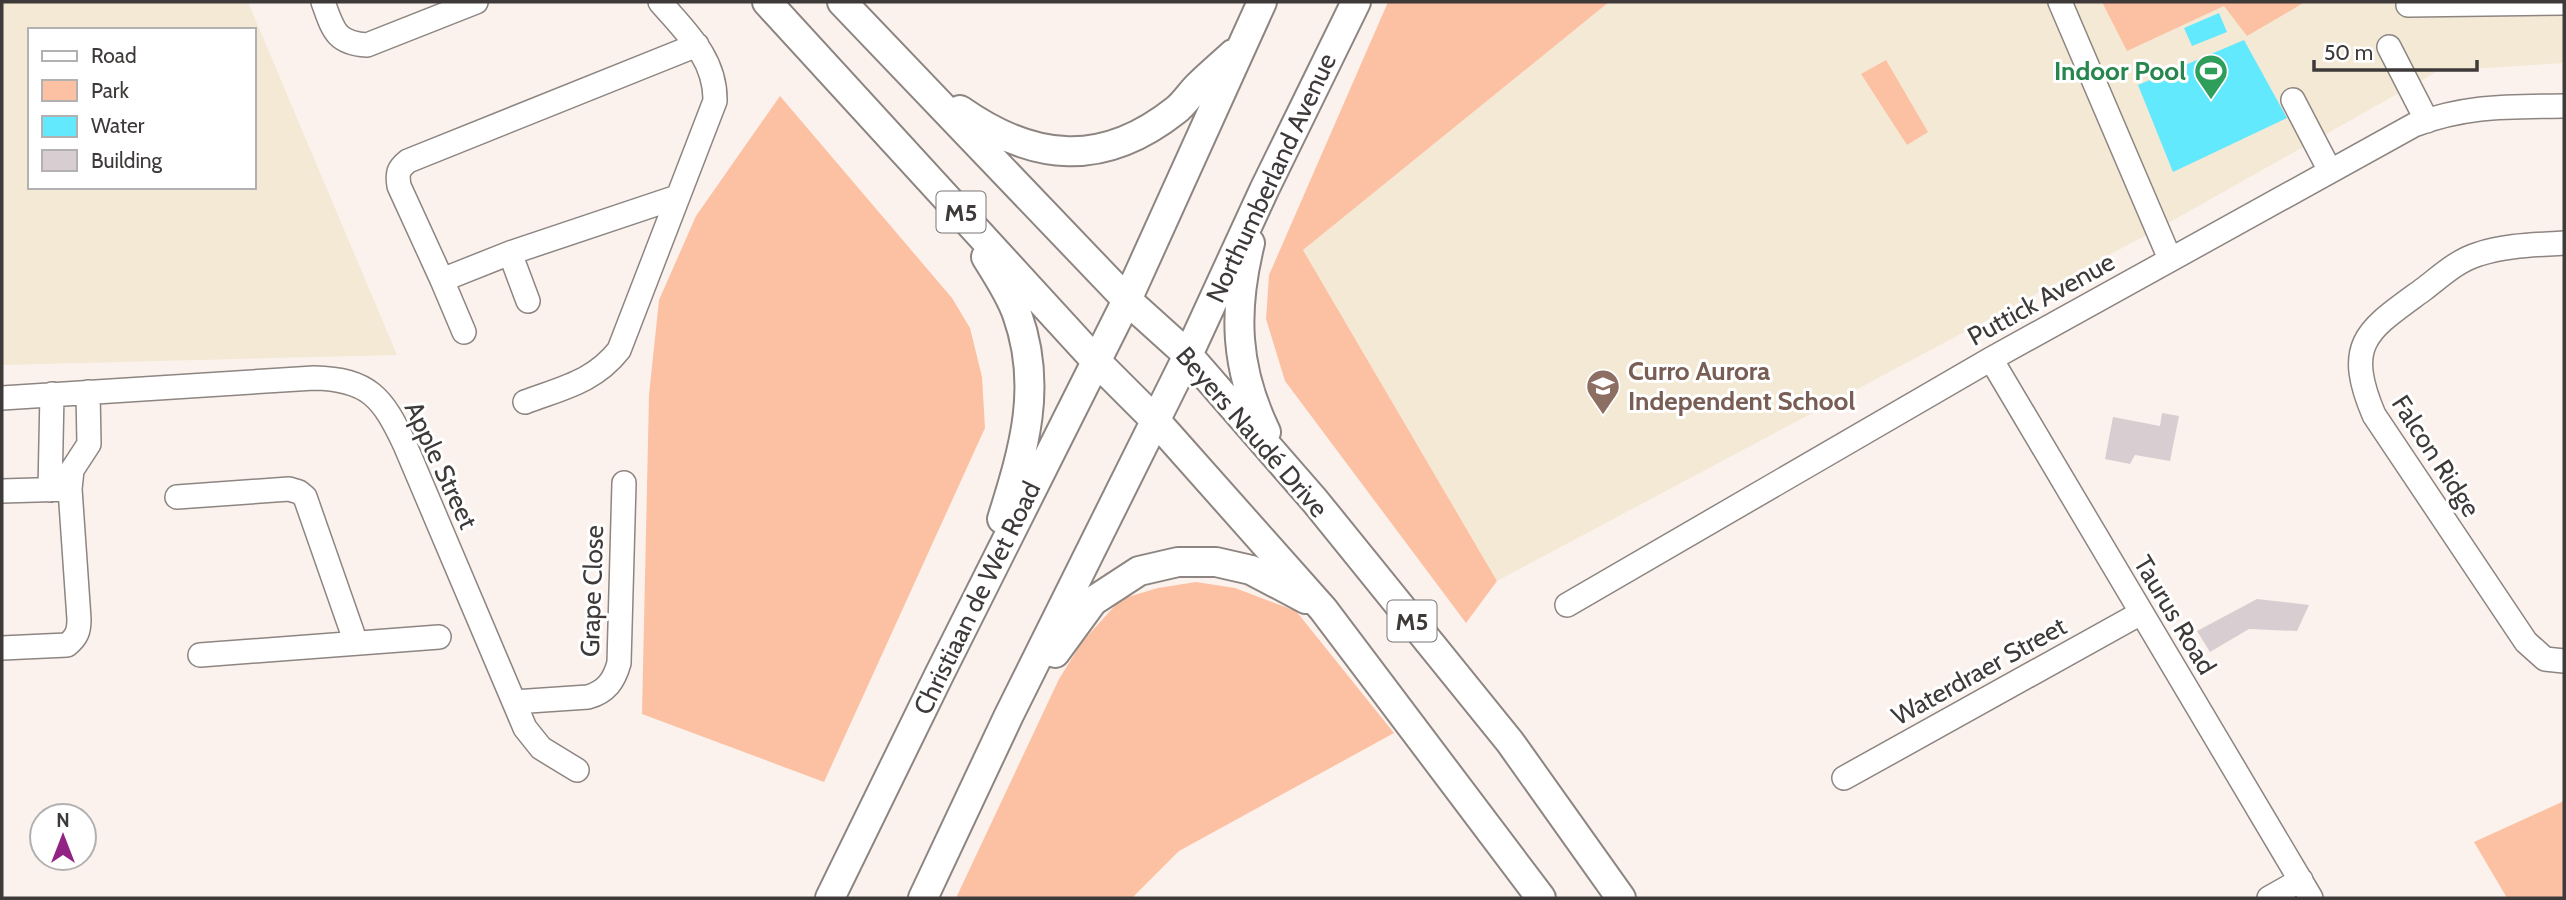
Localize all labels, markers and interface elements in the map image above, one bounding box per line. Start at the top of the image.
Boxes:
legend [28,28,256,189]
scale bar [2314,28,2477,72]
text: 50 m [2324,40,2373,65]
text: Road [91,43,137,68]
street label: Northumberland Avenue [1199,48,1343,308]
sports icon: Indoor Pool [2192,52,2230,101]
place label: Indoor Pool [2054,55,2186,87]
text: Park [91,78,129,103]
text: Water [91,113,145,138]
text: Building [91,148,163,173]
road number: M5 [936,192,986,232]
street label: Puttick Avenue [1962,245,2120,353]
street label: Beyers Naudé Drive [1169,340,1335,524]
place label: Curro Aurora Independent School [1628,355,1855,417]
school or university icon: Curro Aurora Independent School [1584,367,1622,416]
street label: Falcon Ridge [2385,389,2487,523]
street label: Apple Street [398,396,485,534]
street label: Christiaan de Wet Road [907,476,1047,720]
street label: Grape Close [574,525,610,657]
street label: Taurus Road [2127,550,2223,680]
road number: M5 [1388,600,1436,642]
street label: Waterdraer Street [1886,610,2072,732]
north arrow [28,802,98,872]
text: N [56,809,70,832]

